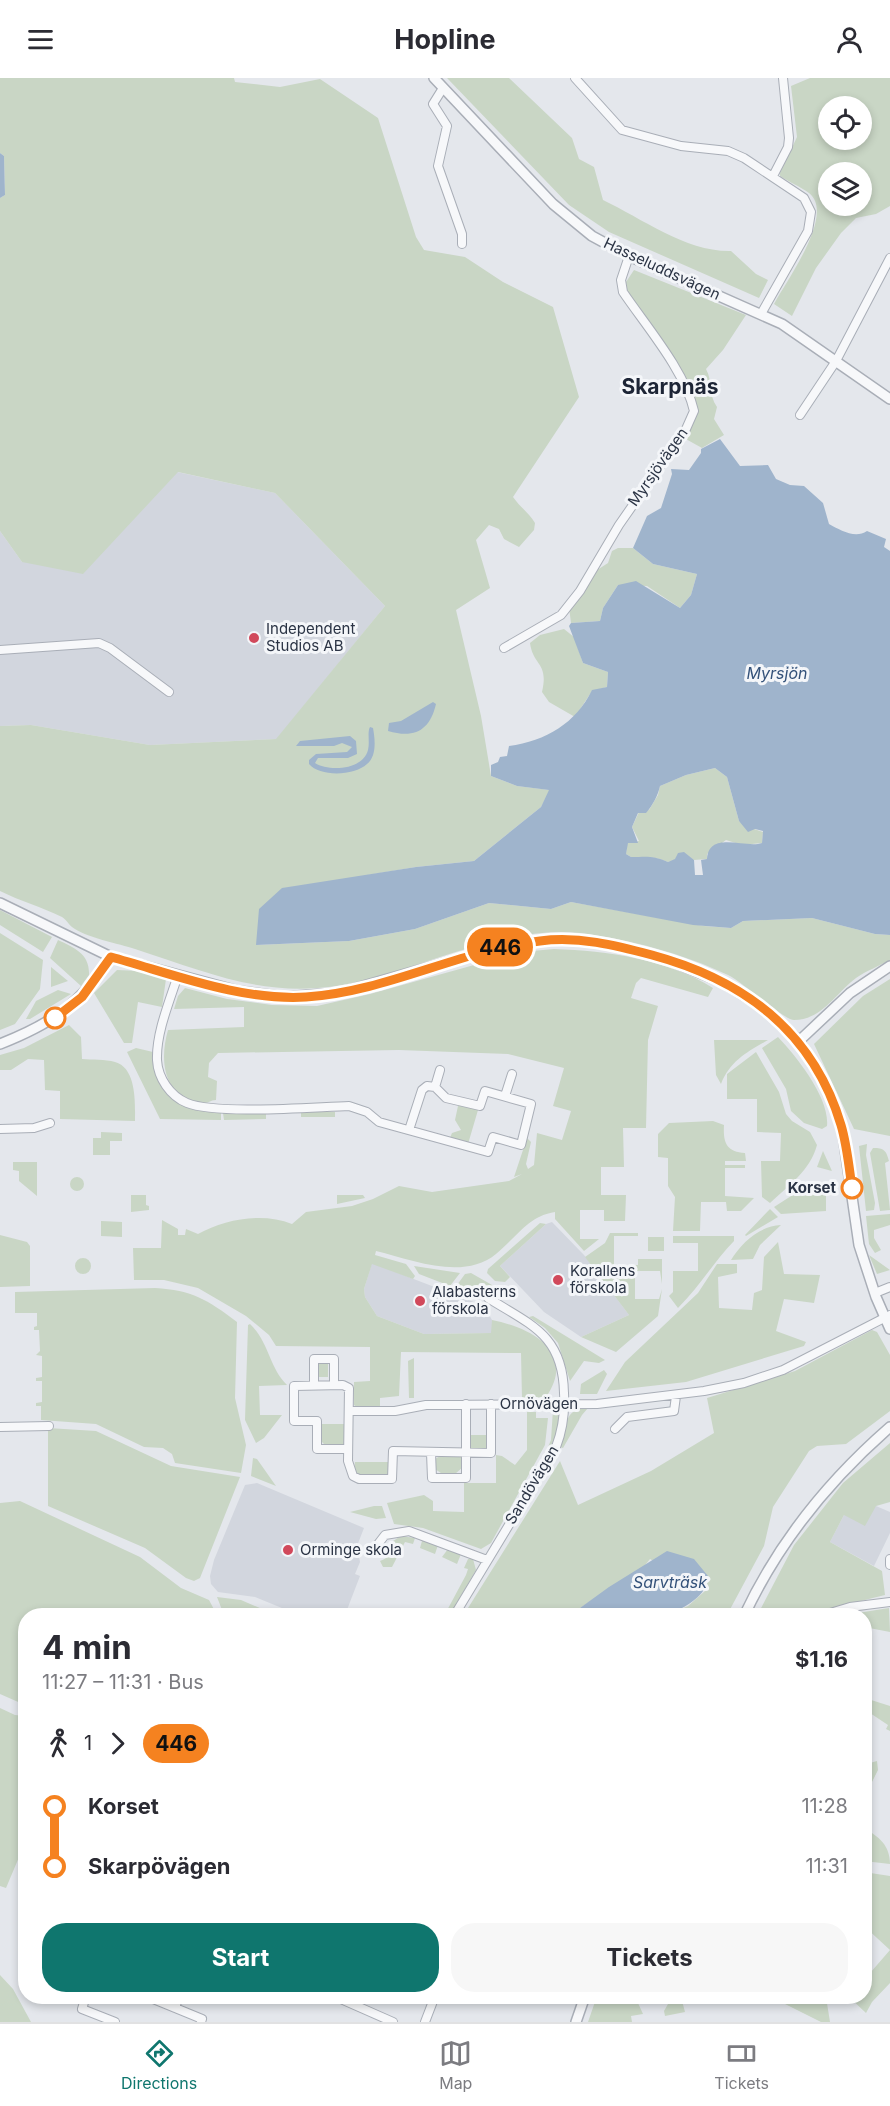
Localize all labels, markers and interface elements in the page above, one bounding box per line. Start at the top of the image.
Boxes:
icon: menu [24,23,57,56]
text: Hopline [394,23,496,56]
icon: person [833,23,866,56]
map controls [818,96,872,216]
button: locate [818,96,872,150]
button: layers [818,162,872,216]
street label: Hasseluddsvägen [601,233,724,304]
district label: Skarpnäs [621,374,719,399]
street label: Myrsjövägen [624,424,692,510]
place label: Independent Studios AB [266,619,355,655]
marker: Independent Studios AB [247,631,261,645]
water label: Myrsjön [747,663,807,683]
line badge: 446 [466,928,534,966]
text: 446 [479,935,521,960]
unlabelled marker [44,1007,66,1029]
marker: Korset [841,1177,863,1199]
place label: Korset [788,1178,836,1197]
place label: Korallens förskola [570,1261,635,1297]
marker: Korallens förskola [551,1273,565,1287]
place label: Alabasterns förskola [432,1282,516,1318]
marker: Alabasterns förskola [413,1294,427,1308]
street label: Ornövägen [500,1394,578,1413]
street label: Sandövägen [501,1442,562,1528]
place label: Orminge skola [300,1540,402,1559]
marker: Orminge skola [281,1543,295,1557]
water label: Sarvträsk [633,1572,707,1592]
text: 4 min [42,1627,132,1667]
text: $1.16 [795,1646,848,1672]
text: 11:27 – 11:31 · Bus [42,1670,204,1694]
icon: walk [42,1727,75,1760]
icon: forward [101,1727,134,1760]
text: 1 [84,1731,92,1755]
text: 446 [155,1731,197,1756]
text: Korset [88,1793,159,1819]
text: 11:28 [801,1794,848,1818]
text: Skarpövägen [88,1853,230,1879]
text: 11:31 [805,1854,848,1878]
button: Start [42,1923,439,1992]
button: Tickets [451,1923,848,1992]
tab: Directions [121,2037,197,2093]
tab: Map [439,2037,472,2093]
tab: Tickets [714,2037,769,2093]

